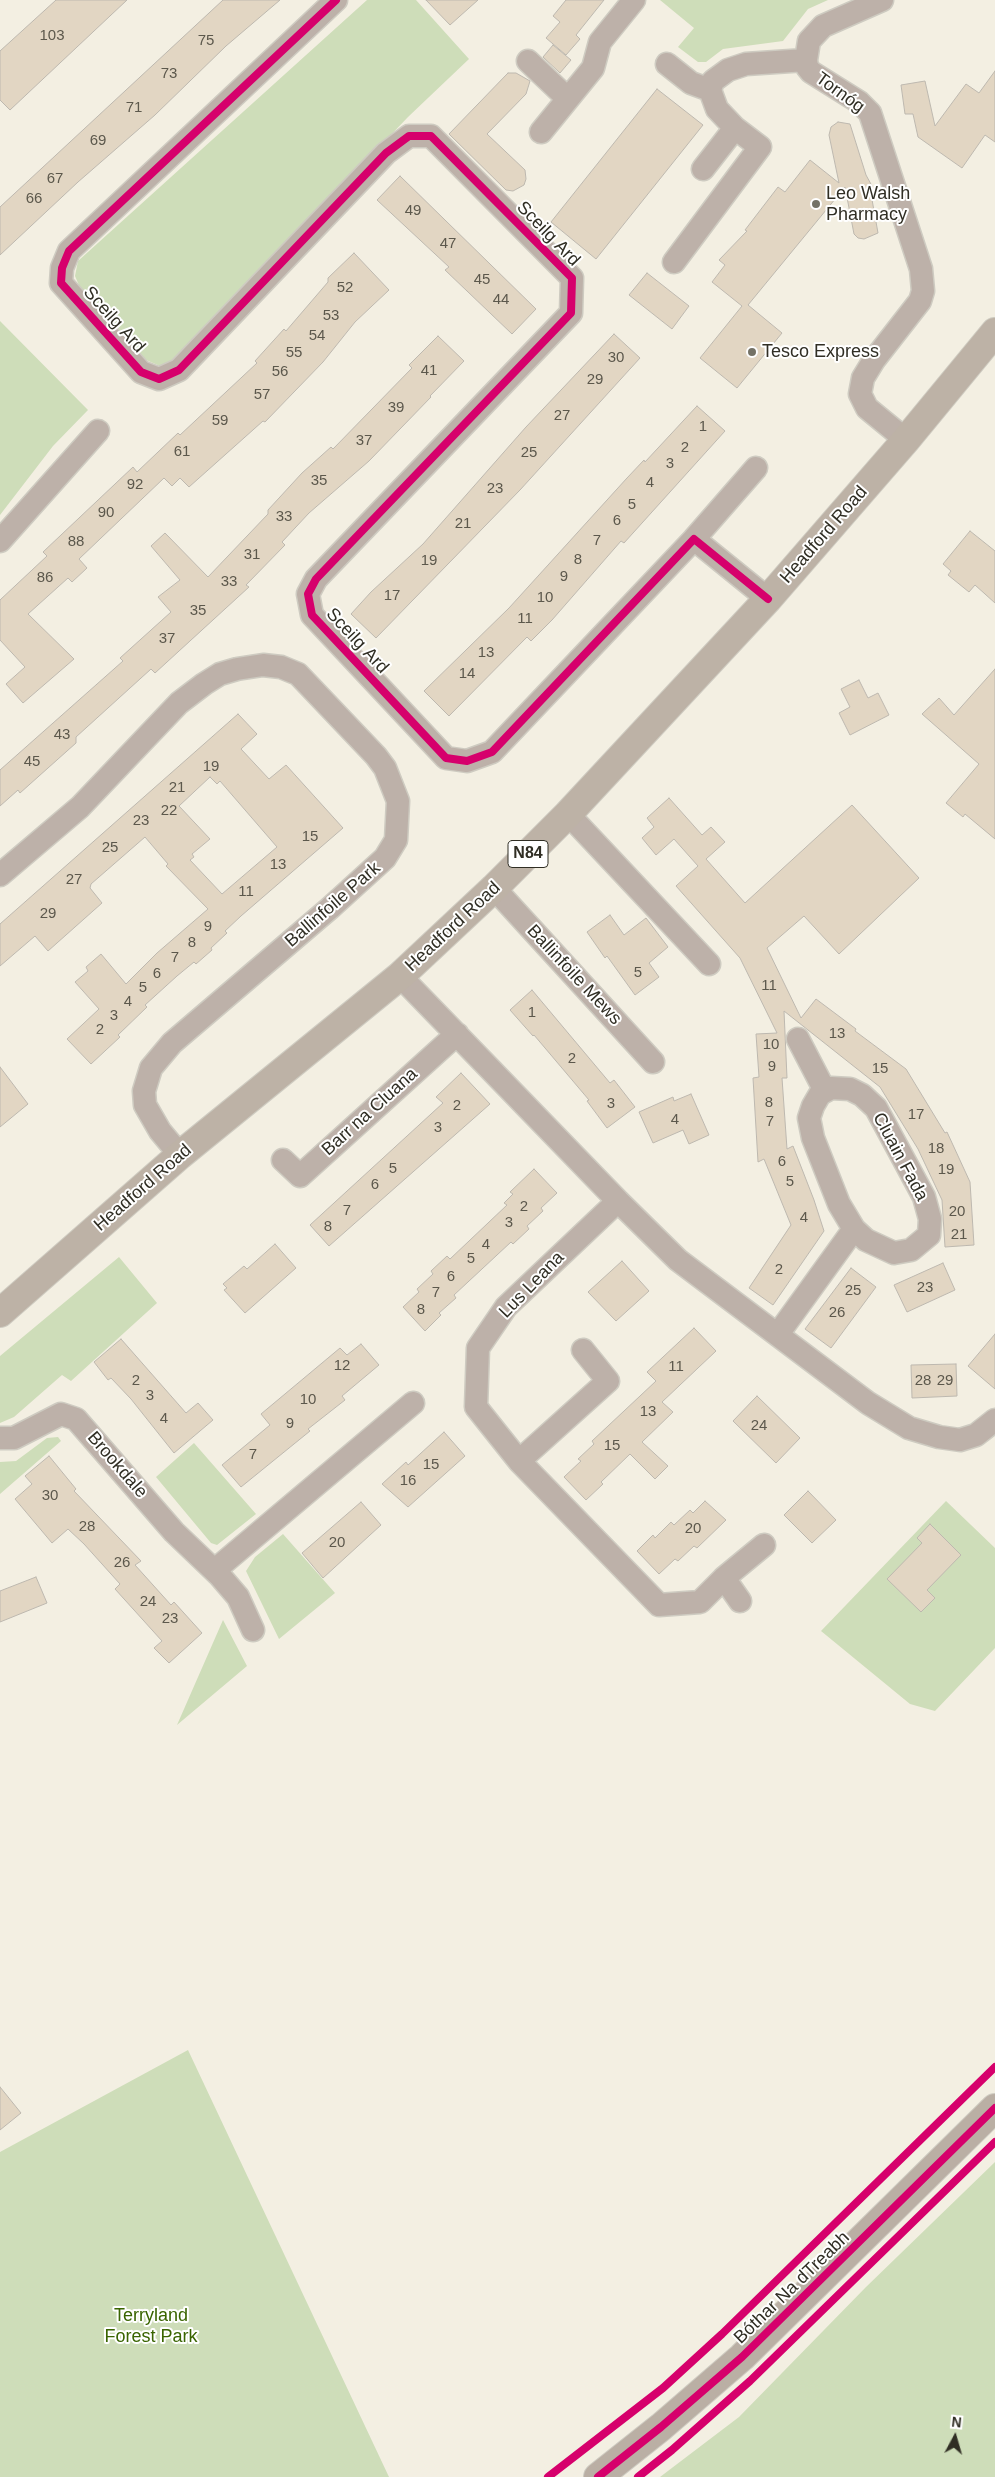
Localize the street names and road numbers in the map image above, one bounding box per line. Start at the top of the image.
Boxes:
street label: Tornóg [811,68,869,118]
street label: Sceilg Ard [512,197,584,271]
street label: Sceilg Ard [79,282,149,358]
street label: Headford Road [776,482,872,588]
street label: Sceilg Ard [321,604,393,678]
road number: N84 [508,841,548,868]
street label: Ballinfoile Park [281,858,385,952]
street label: Headford Road [401,877,505,977]
street label: Ballinfoile Mews [522,920,626,1030]
street label: Barr na Cluana [318,1063,422,1161]
street label: Cluain Fada [868,1109,932,1205]
street label: Headford Road [90,1140,196,1236]
street label: Lus Leana [495,1247,569,1323]
street label: Brookdale [82,1427,152,1503]
street label: Bóthar Na dTreabh [730,2227,854,2349]

